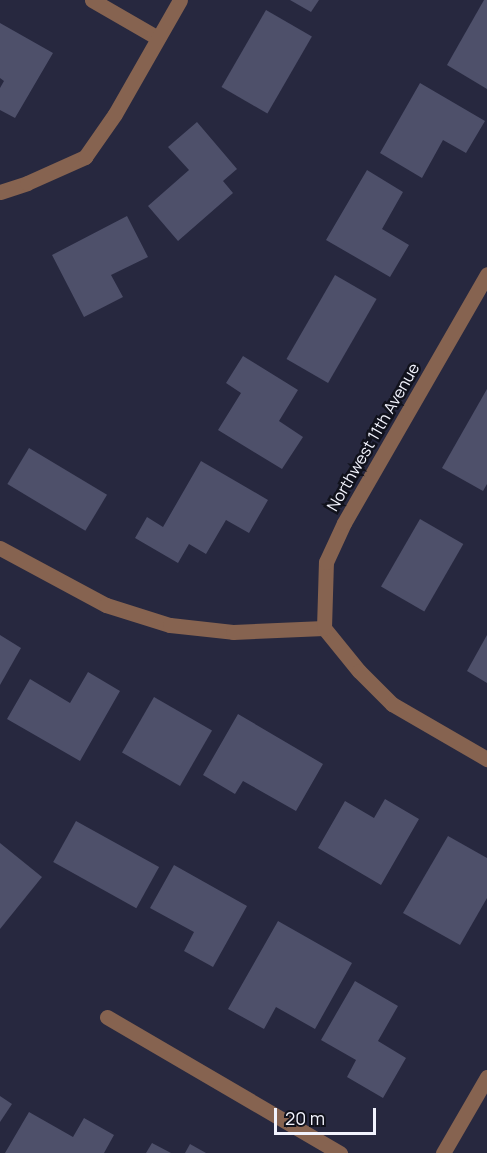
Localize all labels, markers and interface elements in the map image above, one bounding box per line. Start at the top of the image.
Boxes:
street label: Northwest 11th Avenue [323,360,423,514]
scale bar [277,1096,379,1134]
text: 20 m [285,1106,325,1130]

